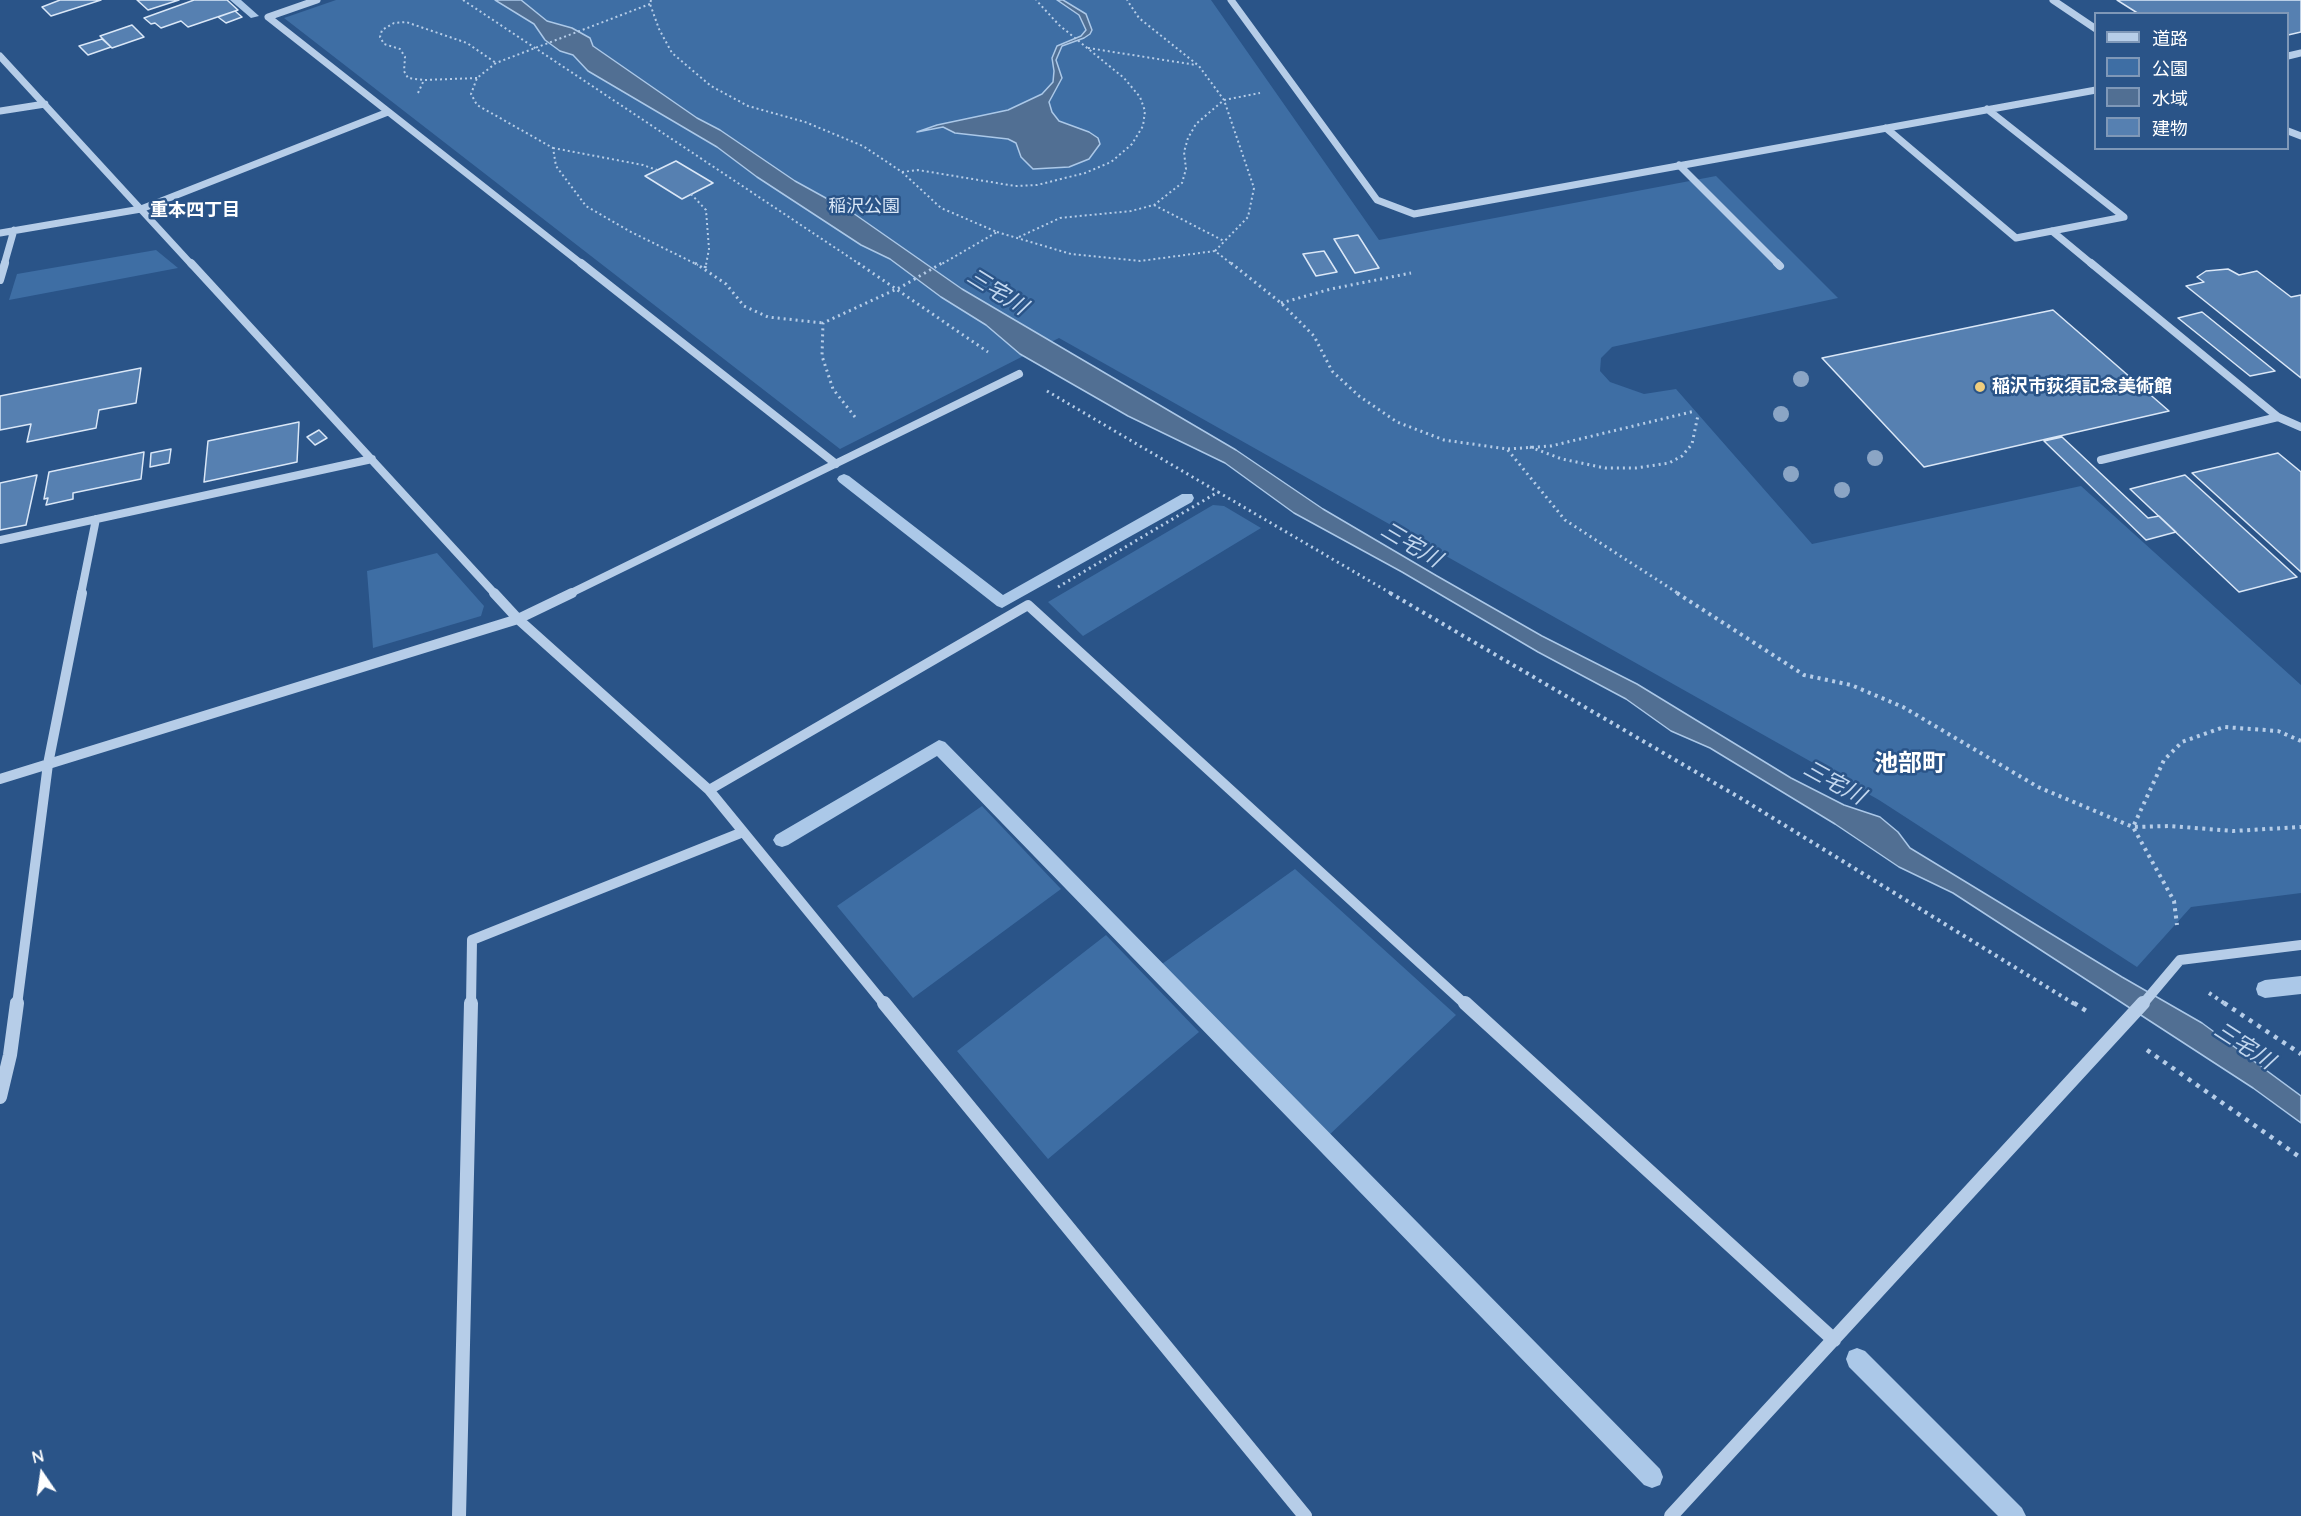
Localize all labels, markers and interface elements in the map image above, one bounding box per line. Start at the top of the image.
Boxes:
legend [2094,12,2289,150]
text: 道路 [2152,27,2188,50]
text: 公園 [2152,57,2188,80]
text: 水域 [2152,87,2188,110]
text: 建物 [2152,117,2188,140]
park label: 稲沢公園 [828,196,900,218]
district label: 重本四丁目 [150,200,240,222]
water label: 三宅川 [962,263,1032,321]
place label: 稲沢市荻須記念美術館 [1992,376,2172,398]
marker: 稲沢市荻須記念美術館 [1973,380,1987,394]
water label: 三宅川 [1376,517,1446,573]
district label: 池部町 [1874,750,1946,778]
water label: 三宅川 [1799,755,1869,811]
water label: 三宅川 [2209,1017,2279,1075]
north arrow [12,1444,72,1504]
text: N [30,1445,46,1468]

